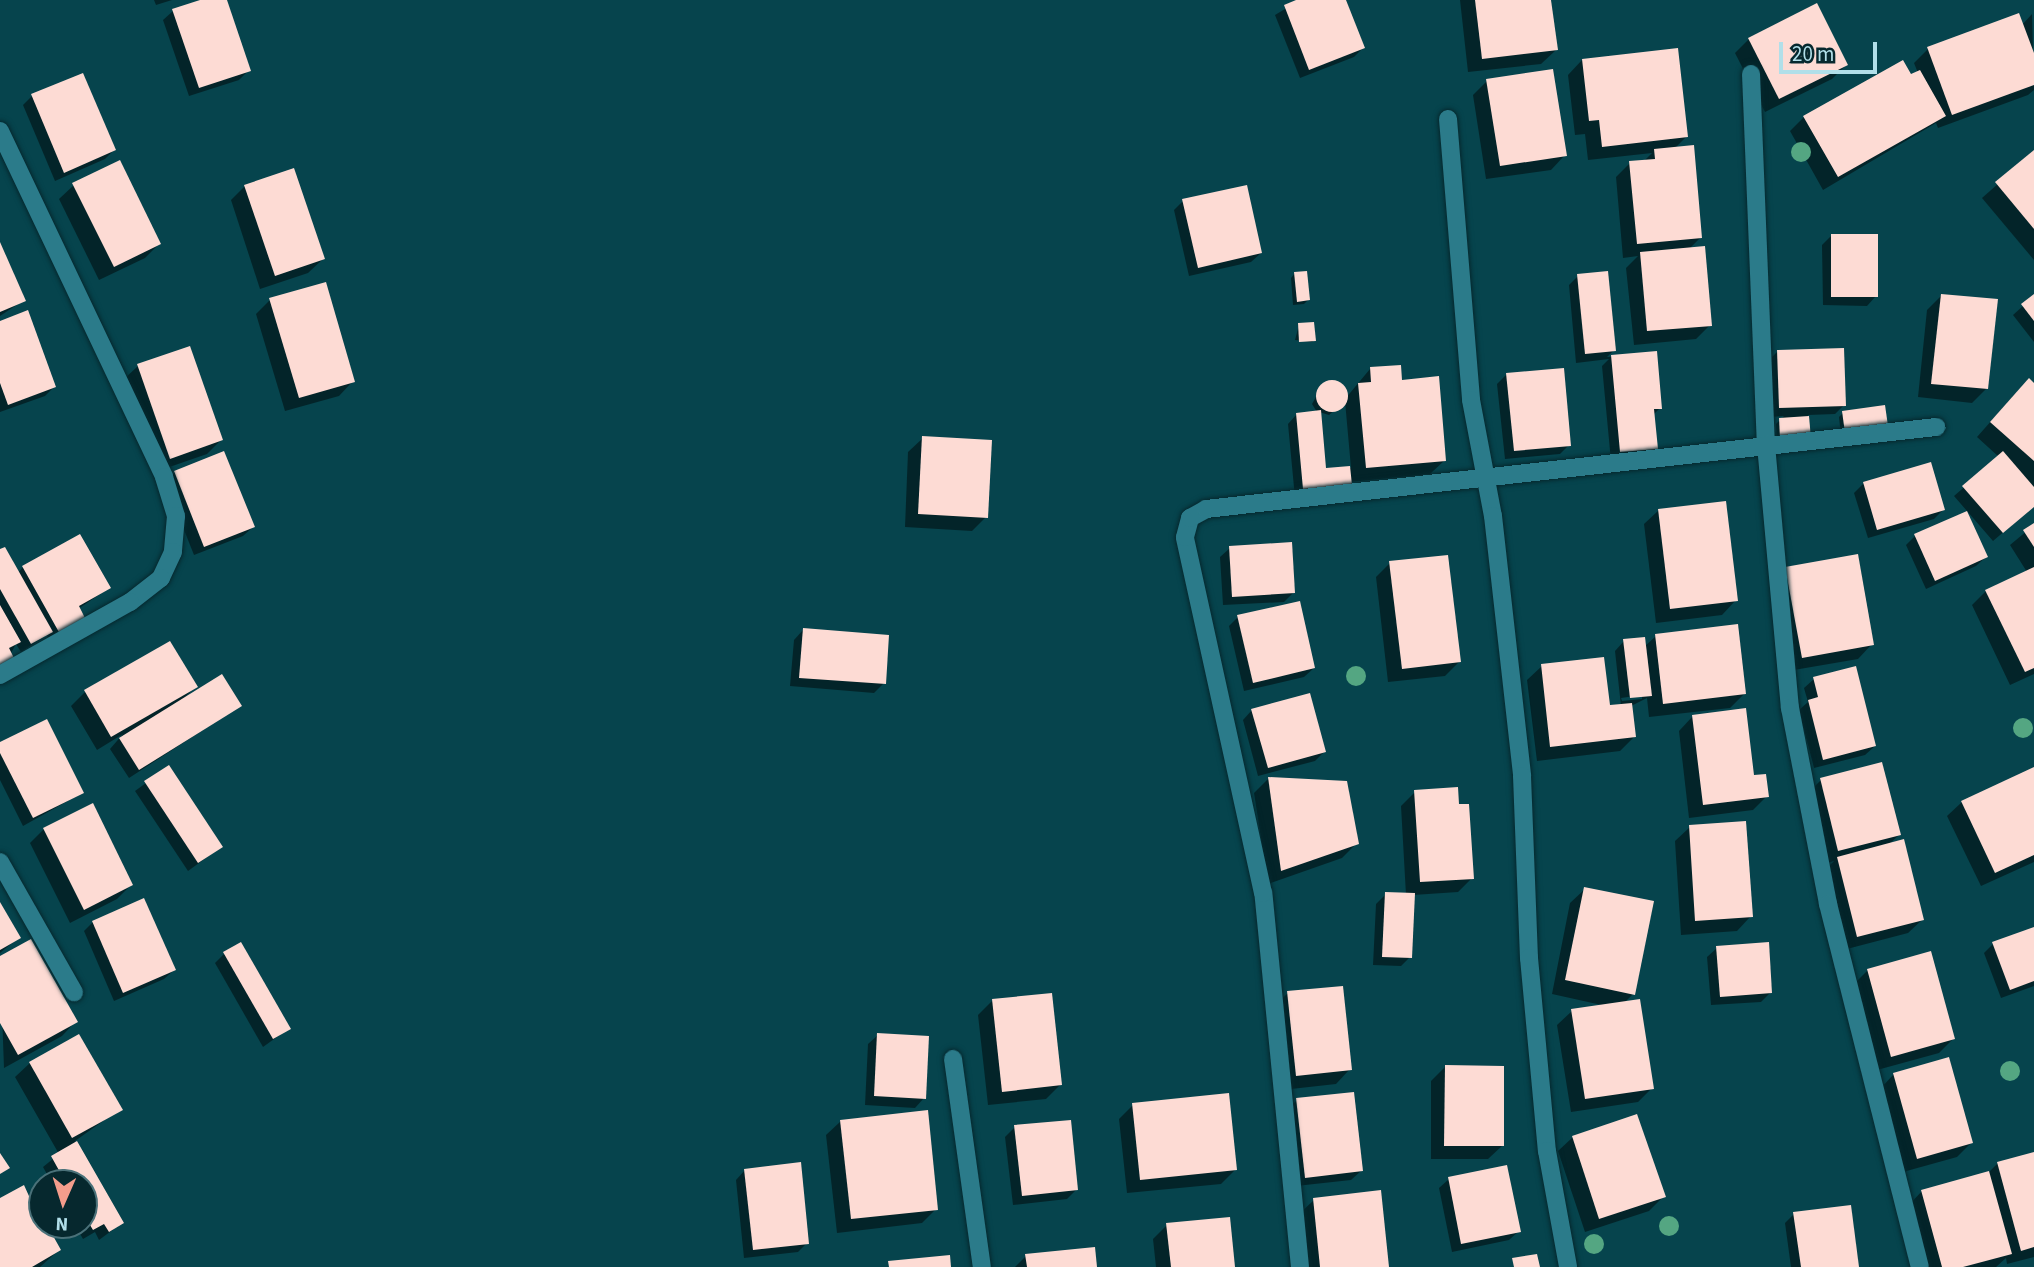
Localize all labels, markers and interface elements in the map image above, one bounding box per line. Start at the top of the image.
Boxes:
scale bar [1782,28,1880,72]
text: 20 m [1792,39,1834,69]
north arrow [28,1169,98,1239]
text: N [55,1210,69,1237]

